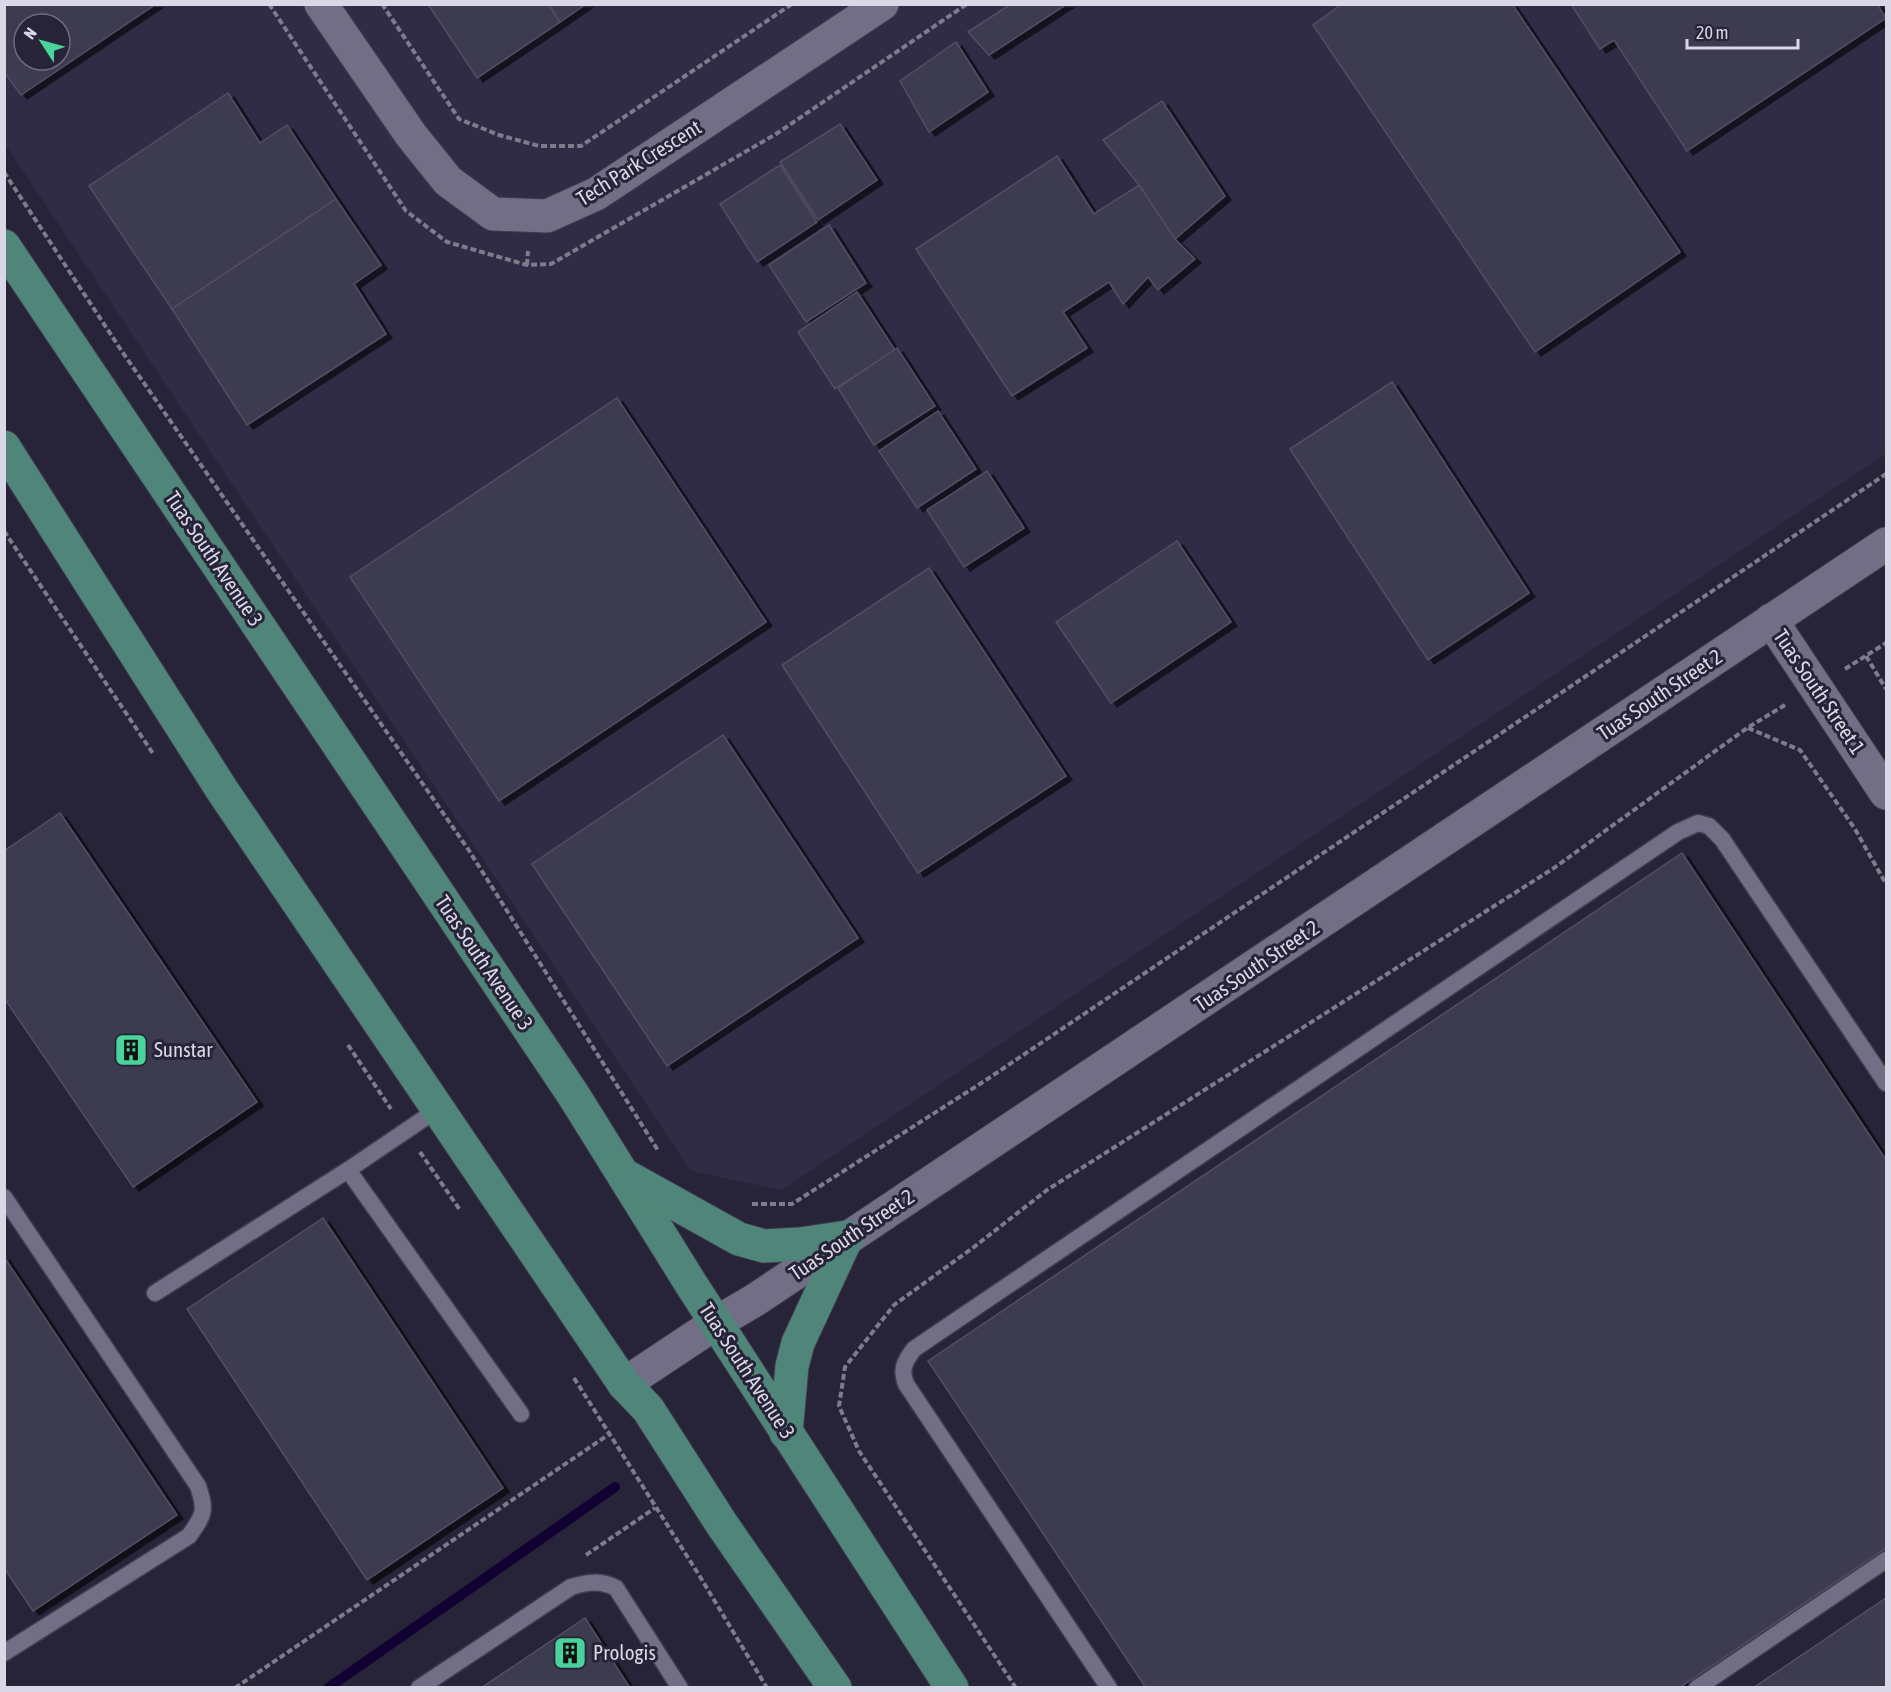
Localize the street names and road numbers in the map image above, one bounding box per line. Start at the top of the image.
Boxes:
street label: Tech Park Crescent [572,114,705,210]
street label: Tuas South Avenue 3 [161,487,269,630]
street label: Tuas South Street 1 [1769,625,1870,758]
street label: Tuas South Street 2 [1593,644,1726,745]
street label: Tuas South Avenue 3 [431,891,539,1034]
street label: Tuas South Street 2 [1190,915,1323,1016]
street label: Tuas South Street 2 [785,1184,918,1285]
street label: Tuas South Avenue 3 [695,1298,801,1443]

